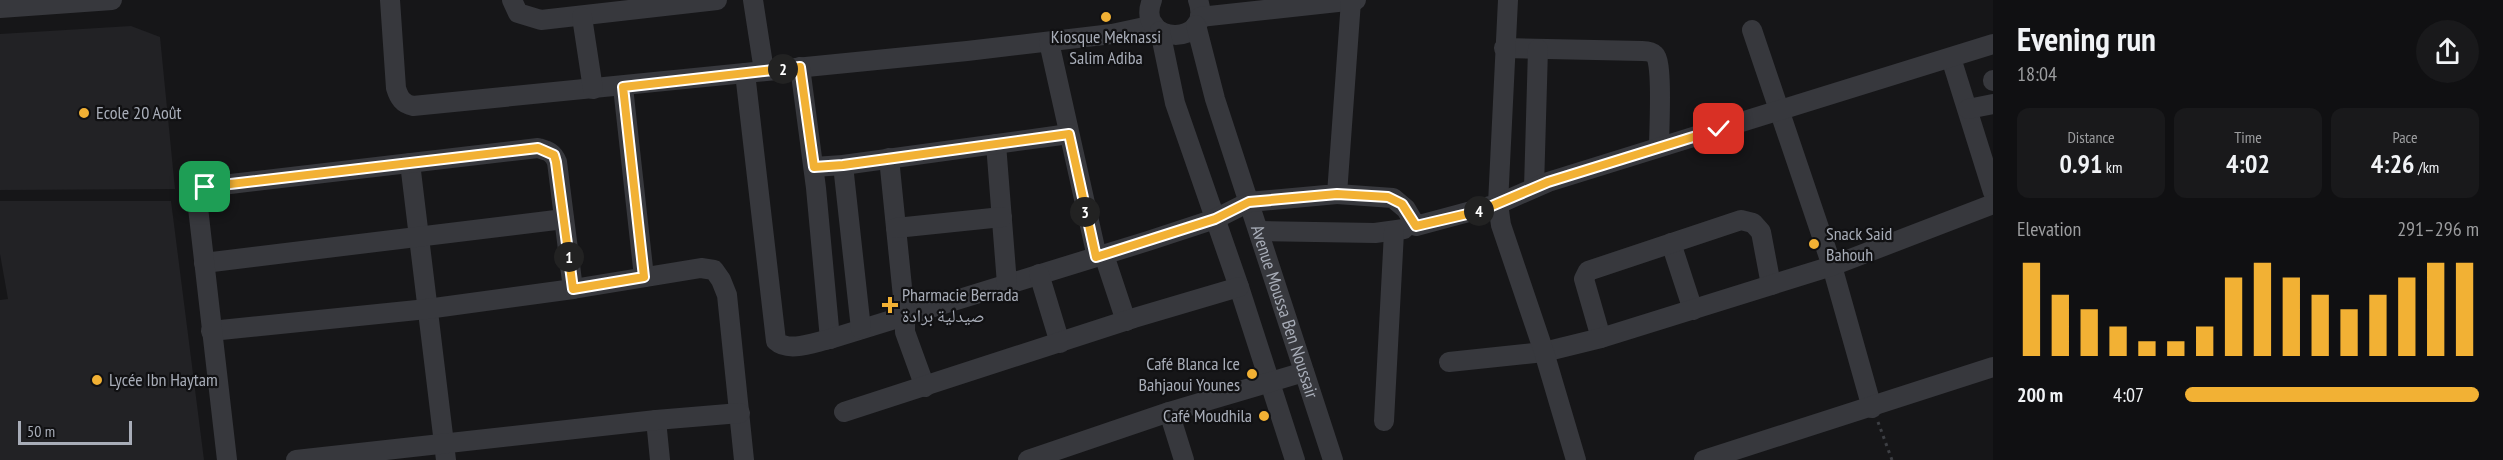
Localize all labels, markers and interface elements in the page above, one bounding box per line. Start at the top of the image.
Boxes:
marker: Kiosque Meknassi Salim Adiba [1099,10,1113,24]
text: Evening run [2017,17,2156,60]
button: share [2416,20,2479,83]
place label: Kiosque Meknassi Salim Adiba [1051,25,1161,69]
pin: 2 [768,54,798,84]
text: 2 [779,59,787,79]
text: 18:04 [2017,61,2057,87]
place label: Ecole 20 Août [96,101,181,124]
pin [1693,103,1744,154]
marker: Ecole 20 Août [77,106,91,120]
icon: check [1702,112,1735,145]
text: Distance [2067,127,2115,147]
text: Time [2234,127,2262,147]
text: Pace [2392,127,2418,147]
text: 0.91 [2060,147,2102,180]
text: 4:02 [2226,147,2270,180]
text: 4:26 [2371,147,2415,180]
text: km [2102,157,2122,177]
text: /km [2415,157,2439,177]
pin [179,161,230,212]
icon: arrive [188,170,221,203]
pin: 4 [1464,196,1494,226]
pin: 3 [1070,197,1100,227]
text: 4 [1475,201,1483,221]
text: 3 [1081,202,1089,222]
text: Elevation [2017,216,2081,242]
text: 291–296 m [2397,216,2479,242]
street label: Avenue Moussa Ben Noussair [1246,222,1324,401]
place label: Snack Said Bahouh [1826,222,1892,266]
marker: Snack Said Bahouh [1807,237,1821,251]
pin: 1 [554,242,584,272]
text: 1 [565,247,573,267]
place label: Pharmacie Berrada صيدلية برادة [902,283,1019,327]
marker: Pharmacie Berrada صيدلية برادة [883,298,897,312]
place label: Café Blanca Ice Bahjaoui Younes [1139,352,1240,396]
marker: Café Blanca Ice Bahjaoui Younes [1245,367,1259,381]
place label: Lycée Ibn Haytam [109,368,218,391]
marker: Lycée Ibn Haytam [90,373,104,387]
text: 200 m [2017,382,2063,408]
text: 4:07 [2113,382,2144,408]
place label: Café Moudhila [1163,404,1252,427]
marker: Café Moudhila [1257,409,1271,423]
scale bar [18,418,132,446]
text: 50 m [27,421,55,441]

